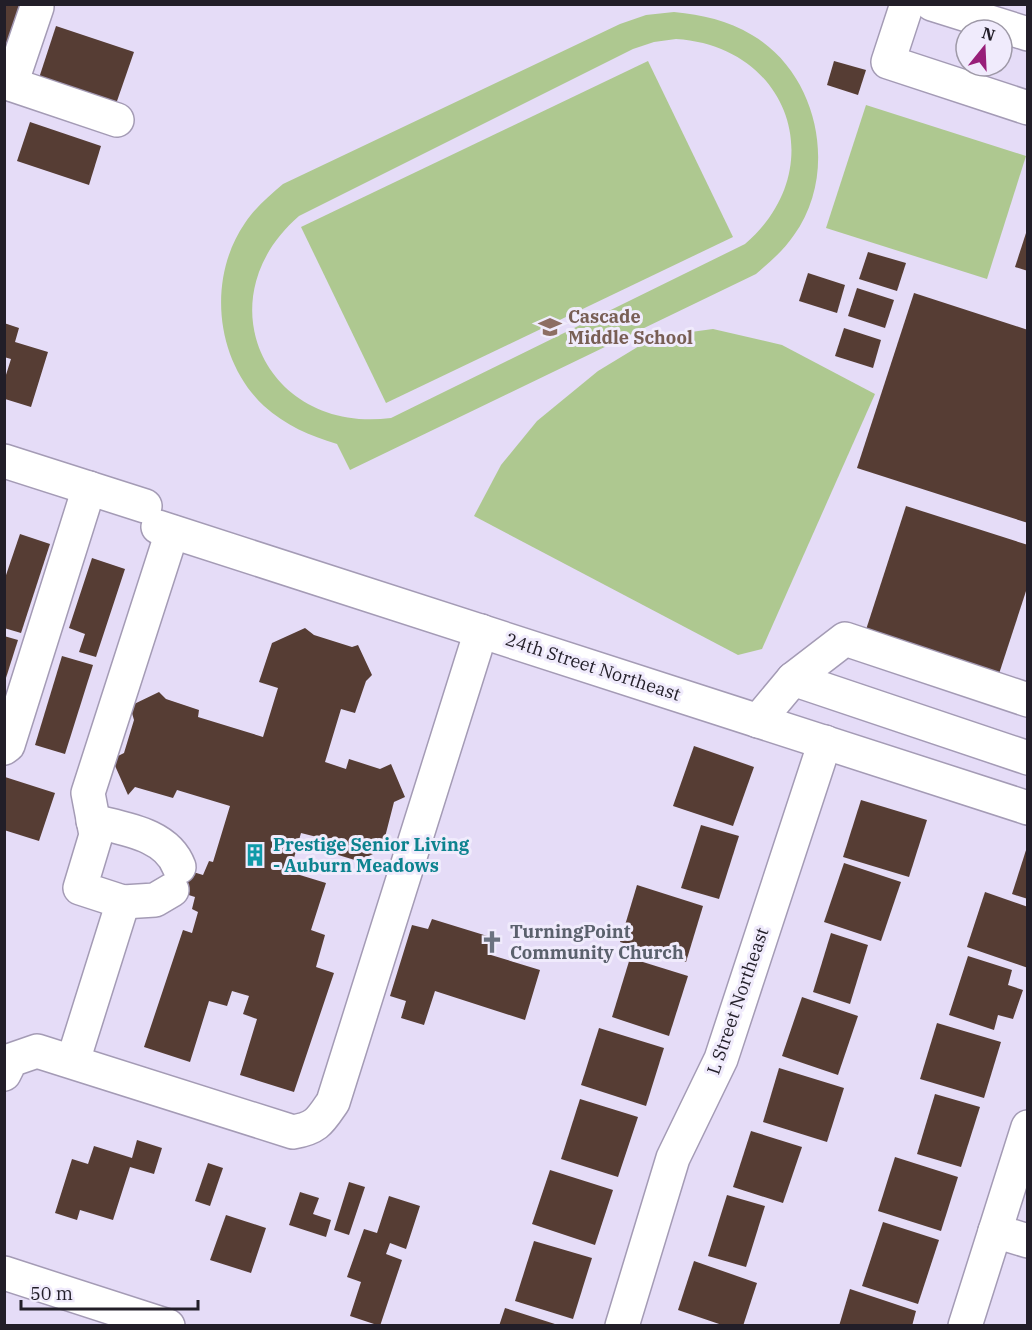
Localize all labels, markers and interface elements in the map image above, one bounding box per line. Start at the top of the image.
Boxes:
north arrow [954,18,1014,78]
text: N [980,22,998,45]
place label: Cascade Middle School [568,305,693,349]
school or university icon: Cascade Middle School [537,314,563,340]
street label: 24th Street Northeast [503,627,684,706]
place label: Prestige Senior Living - Auburn Meadows [273,833,470,877]
building icon: Prestige Senior Living - Auburn Meadows [242,842,268,868]
place label: TurningPoint Community Church [510,920,684,964]
street label: L Street Northeast [702,924,773,1077]
church icon: TurningPoint Community Church [479,929,505,955]
scale bar [21,1273,198,1311]
text: 50 m [30,1282,73,1305]

